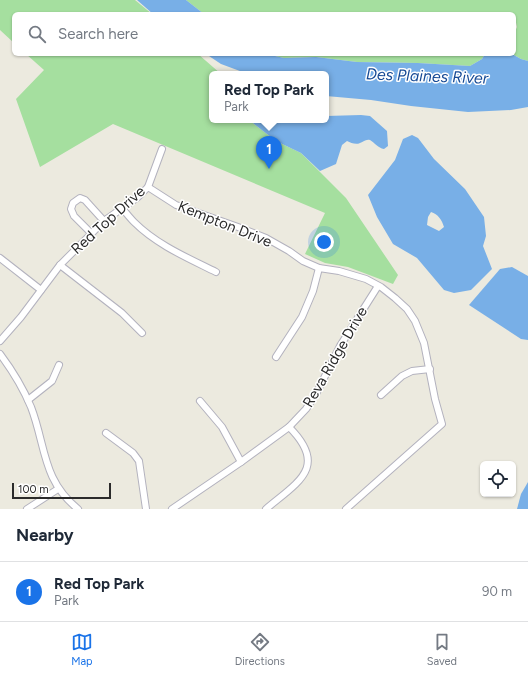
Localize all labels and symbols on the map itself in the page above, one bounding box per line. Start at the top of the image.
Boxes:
water label: Des Plaines River [366,64,489,88]
pin: 1 [256,136,282,169]
street label: Red Top Drive [67,182,149,258]
street label: Kempton Drive [175,197,275,251]
your location [314,232,334,252]
street label: Reva Ridge Drive [299,303,371,411]
scale bar [12,481,111,500]

